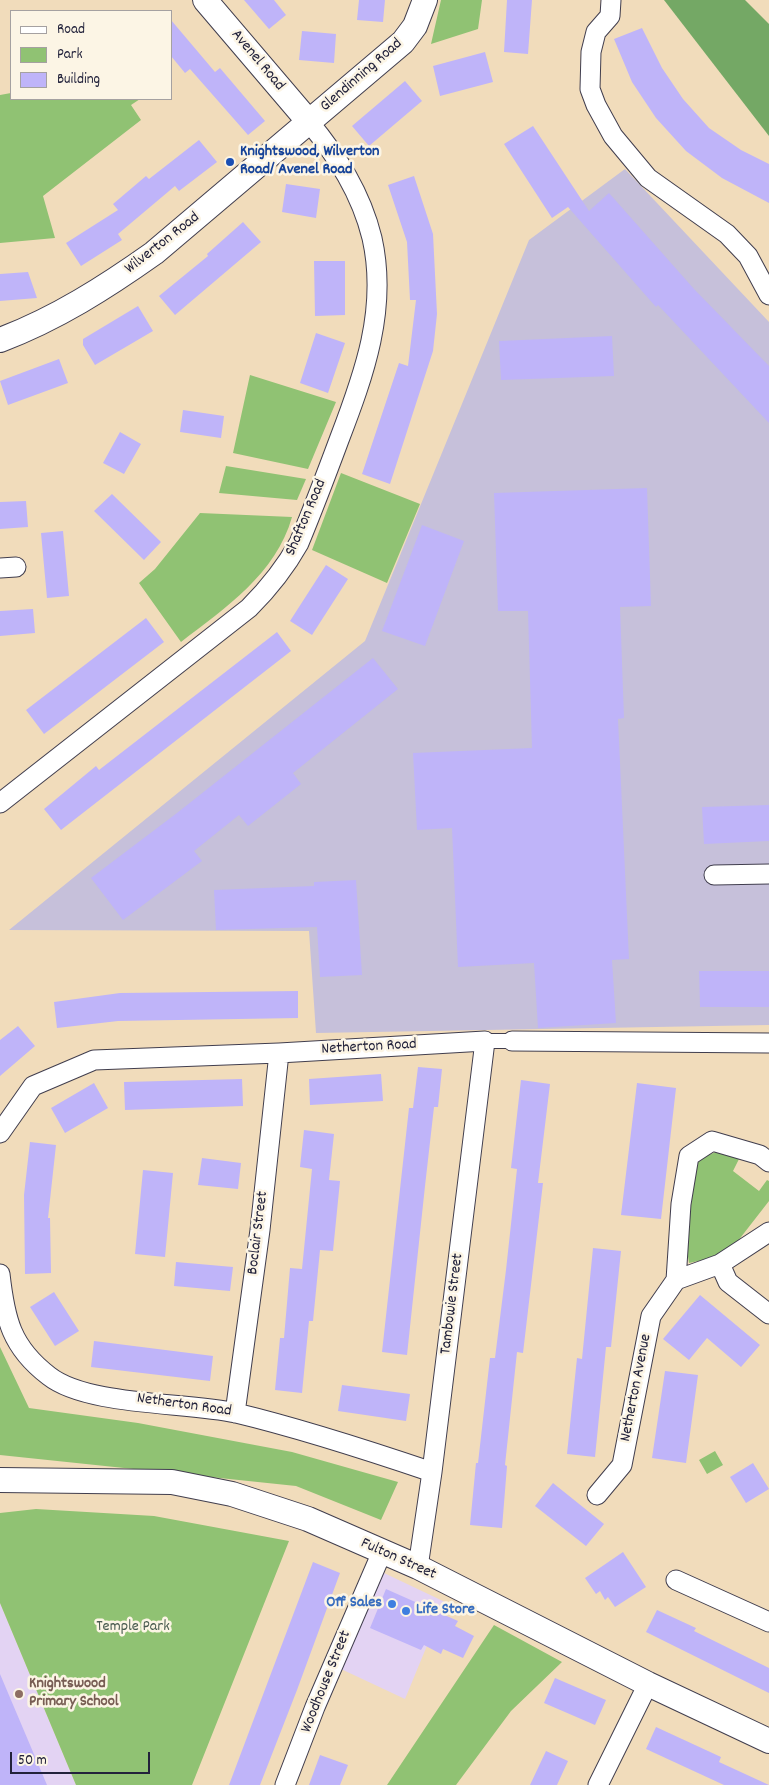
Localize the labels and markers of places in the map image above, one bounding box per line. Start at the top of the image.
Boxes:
place label: Knightswood, Wilverton Road/ Avenel Road [240,143,379,181]
marker: Knightswood, Wilverton Road/ Avenel Road [224,156,236,168]
place label: Off Sales [326,1594,382,1614]
marker: Off Sales [386,1598,398,1610]
place label: Life Store [416,1601,475,1621]
marker: Life Store [400,1605,412,1617]
place label: Knightswood Primary School [29,1675,119,1713]
marker: Knightswood Primary School [13,1688,25,1700]

